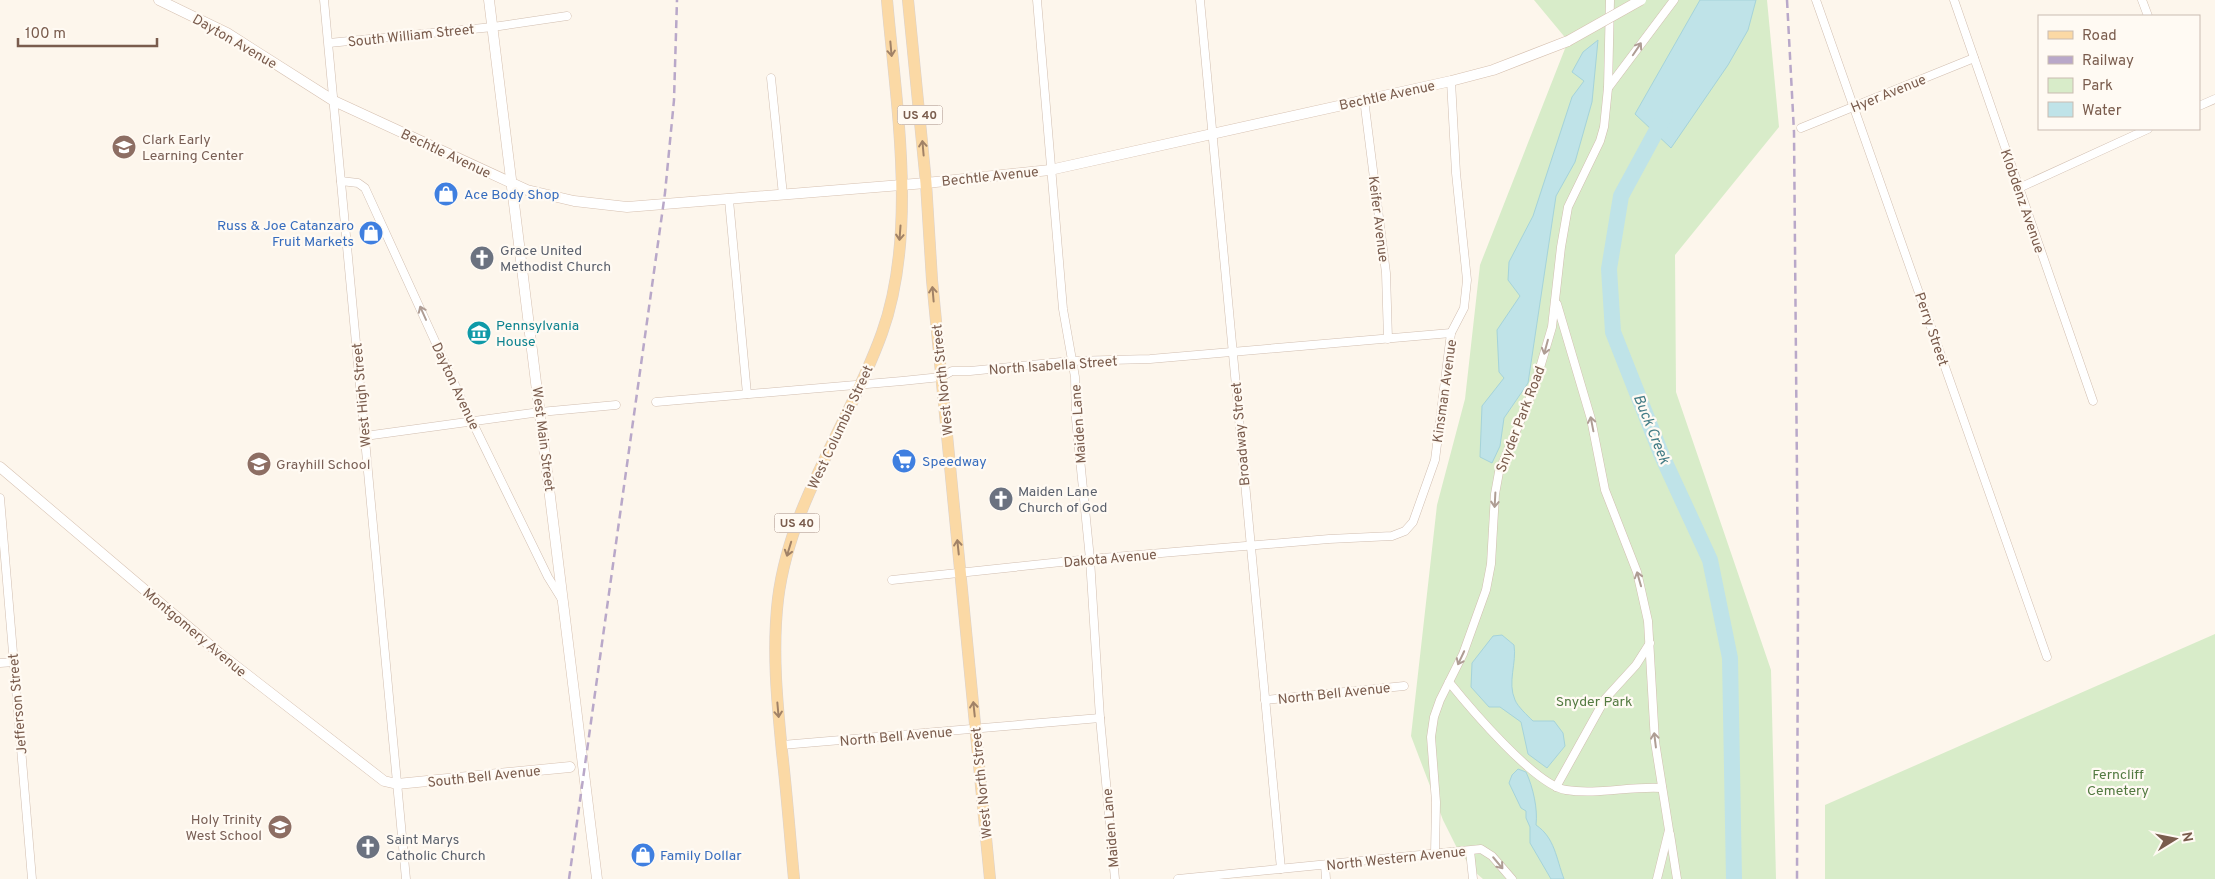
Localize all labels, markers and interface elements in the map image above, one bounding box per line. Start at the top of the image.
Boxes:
street label: Dayton Avenue [189,11,279,73]
scale bar [18,15,156,47]
legend [2038,15,2200,130]
street label: South William Street [347,21,475,52]
text: 100 m [25,25,66,44]
text: Road [2082,27,2117,46]
one-way arrow [886,40,896,56]
one-way arrow [1632,42,1642,56]
text: Railway [2082,52,2134,71]
street label: Hyer Avenue [1848,72,1929,117]
text: Park [2082,77,2113,96]
street label: Bechtle Avenue [1338,78,1437,115]
text: Water [2082,102,2122,121]
road number: US 40 [898,106,942,124]
street label: Bechtle Avenue [398,126,493,183]
place label: Clark Early Learning Center [142,132,244,165]
school or university icon: Clark Early Learning Center [111,134,137,160]
one-way arrow [918,140,928,156]
street label: Klobdenz Avenue [1996,147,2047,256]
street label: Bechtle Avenue [941,164,1040,191]
street label: Keifer Avenue [1364,175,1391,263]
shop icon: Ace Body Shop [433,181,459,207]
place label: Ace Body Shop [464,187,559,204]
place label: Russ & Joe Catanzaro Fruit Markets [217,218,354,251]
shop icon: Russ & Joe Catanzaro Fruit Markets [358,220,384,246]
one-way arrow [895,224,905,240]
place label: Grace United Methodist Church [500,243,611,276]
church icon: Grace United Methodist Church [469,245,495,271]
one-way arrow [929,286,938,302]
street label: Perry Street [1910,290,1951,369]
one-way arrow [418,306,428,321]
place label: Pennsylvania House [496,318,579,351]
museum icon: Pennsylvania House [466,320,492,346]
street label: West North Street [929,323,958,436]
street label: Kinsman Avenue [1430,338,1461,444]
one-way arrow [1541,339,1551,355]
street label: Dayton Avenue [427,340,482,433]
street label: West High Street [349,342,376,448]
street label: North Isabella Street [988,354,1118,379]
street label: West Columbia Street [805,363,878,492]
street label: Snyder Park Road [1493,364,1549,475]
street label: Broadway Street [1228,381,1255,487]
street label: Maiden Lane [1068,384,1091,464]
street label: West Main Street [528,386,557,493]
water label: Buck Creek [1628,392,1673,468]
one-way arrow [1587,416,1597,432]
supermarket icon: Speedway [891,448,917,474]
school or university icon: Grayhill School [246,451,272,477]
place label: Speedway [922,454,987,471]
place label: Grayhill School [276,457,370,474]
place label: Maiden Lane Church of God [1018,484,1107,517]
church icon: Maiden Lane Church of God [988,486,1014,512]
one-way arrow [1490,492,1499,508]
road number: US 40 [774,514,820,532]
one-way arrow [953,539,963,555]
one-way arrow [784,540,794,556]
street label: Dakota Avenue [1063,547,1157,572]
one-way arrow [1634,571,1644,587]
street label: Montgomery Avenue [139,585,249,681]
one-way arrow [1456,650,1465,665]
street label: Jefferson Street [6,653,31,755]
street label: North Bell Avenue [1277,680,1391,709]
park label: Snyder Park [1556,694,1632,711]
one-way arrow [969,701,979,717]
one-way arrow [774,702,783,718]
street label: North Bell Avenue [839,724,953,751]
street label: West North Street [968,726,997,839]
one-way arrow [1650,732,1660,748]
street label: South Bell Avenue [427,763,542,792]
park label: Ferncliff Cemetery [2087,767,2149,800]
street label: Maiden Lane [1100,788,1123,868]
place label: Holy Trinity West School [185,812,262,845]
school or university icon: Holy Trinity West School [267,814,293,840]
north arrow [2150,814,2200,864]
text: N [2177,831,2196,843]
place label: Saint Marys Catholic Church [386,832,486,865]
church icon: Saint Marys Catholic Church [355,834,381,860]
shop icon: Family Dollar [630,842,656,868]
street label: North Western Avenue [1326,844,1467,875]
place label: Family Dollar [660,848,742,865]
one-way arrow [1493,856,1504,869]

